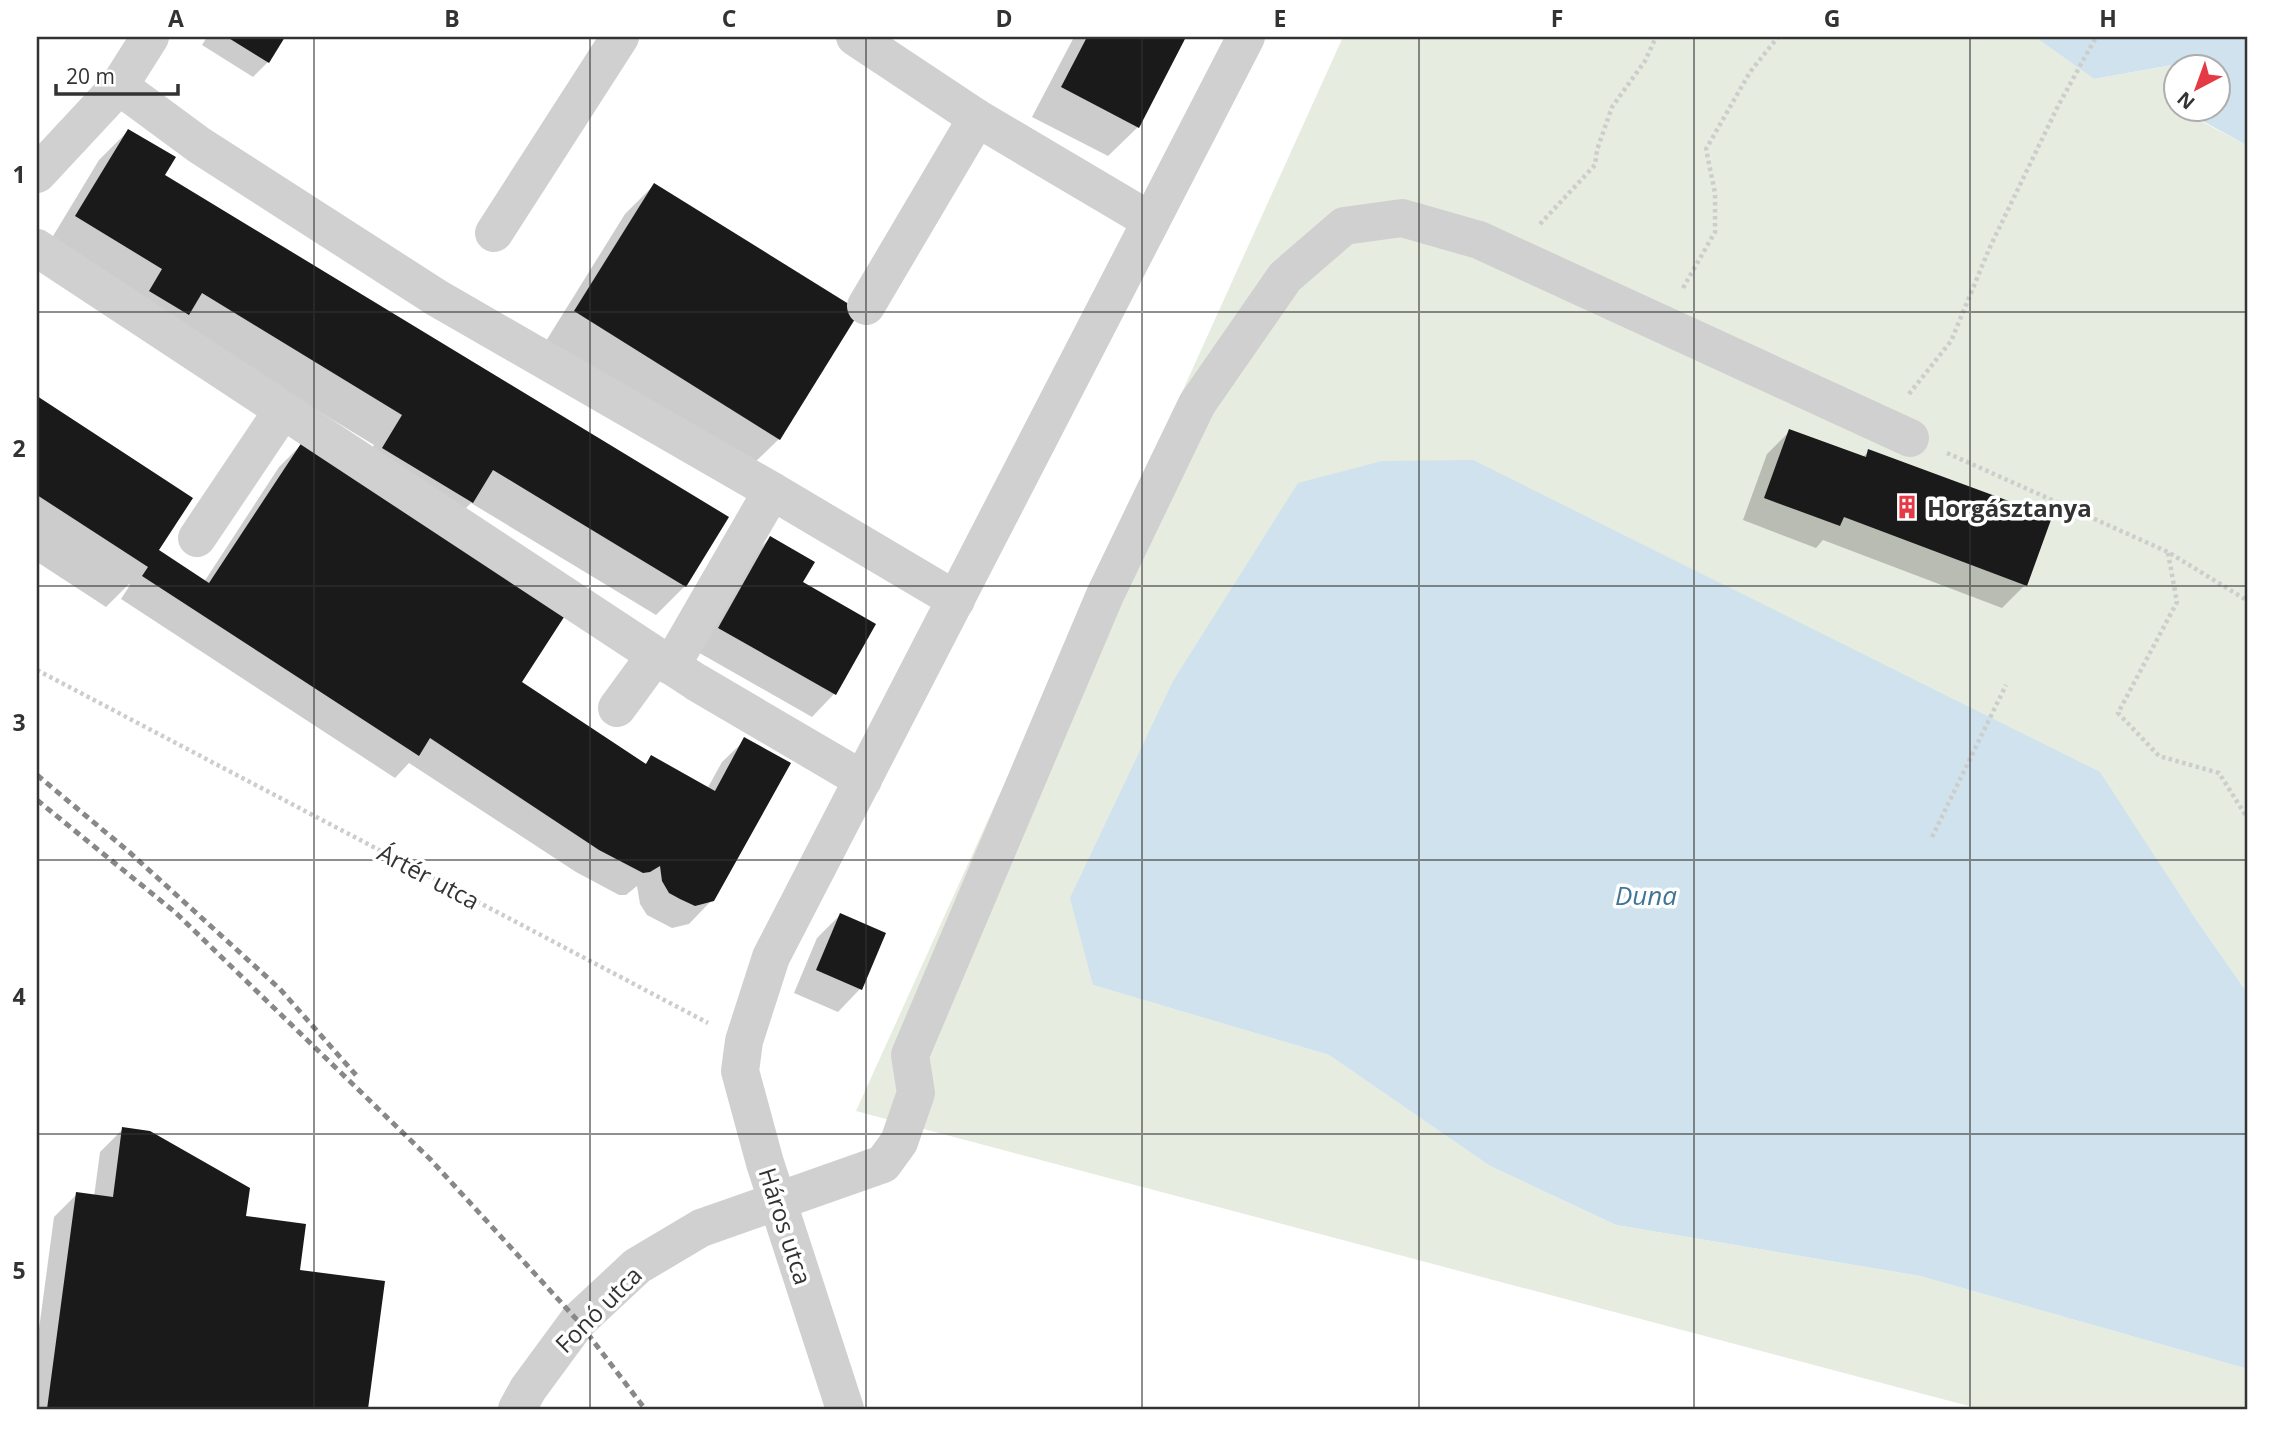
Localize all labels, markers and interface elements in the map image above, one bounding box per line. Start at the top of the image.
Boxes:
text: A [168,2,184,34]
text: B [444,2,460,34]
text: C [722,2,736,34]
text: D [995,2,1013,34]
text: E [1274,2,1286,34]
text: F [1551,2,1563,34]
text: G [1824,2,1840,34]
text: H [2099,2,2117,34]
scale bar [56,52,178,96]
north arrow [2162,52,2232,122]
text: 20 m [66,62,115,90]
text: N [2171,86,2200,116]
text: 1 [12,158,26,190]
text: 2 [12,432,26,464]
place label: Horgásztanya [1927,491,2092,524]
building icon: Horgásztanya [1893,493,1921,521]
text: 3 [12,706,26,738]
street label: Ártér utca [372,835,486,917]
water label: Duna [1615,877,1677,913]
text: 4 [12,980,26,1012]
street label: Háros utca [752,1163,820,1289]
text: 5 [12,1254,26,1286]
street label: Fonó utca [547,1258,649,1360]

